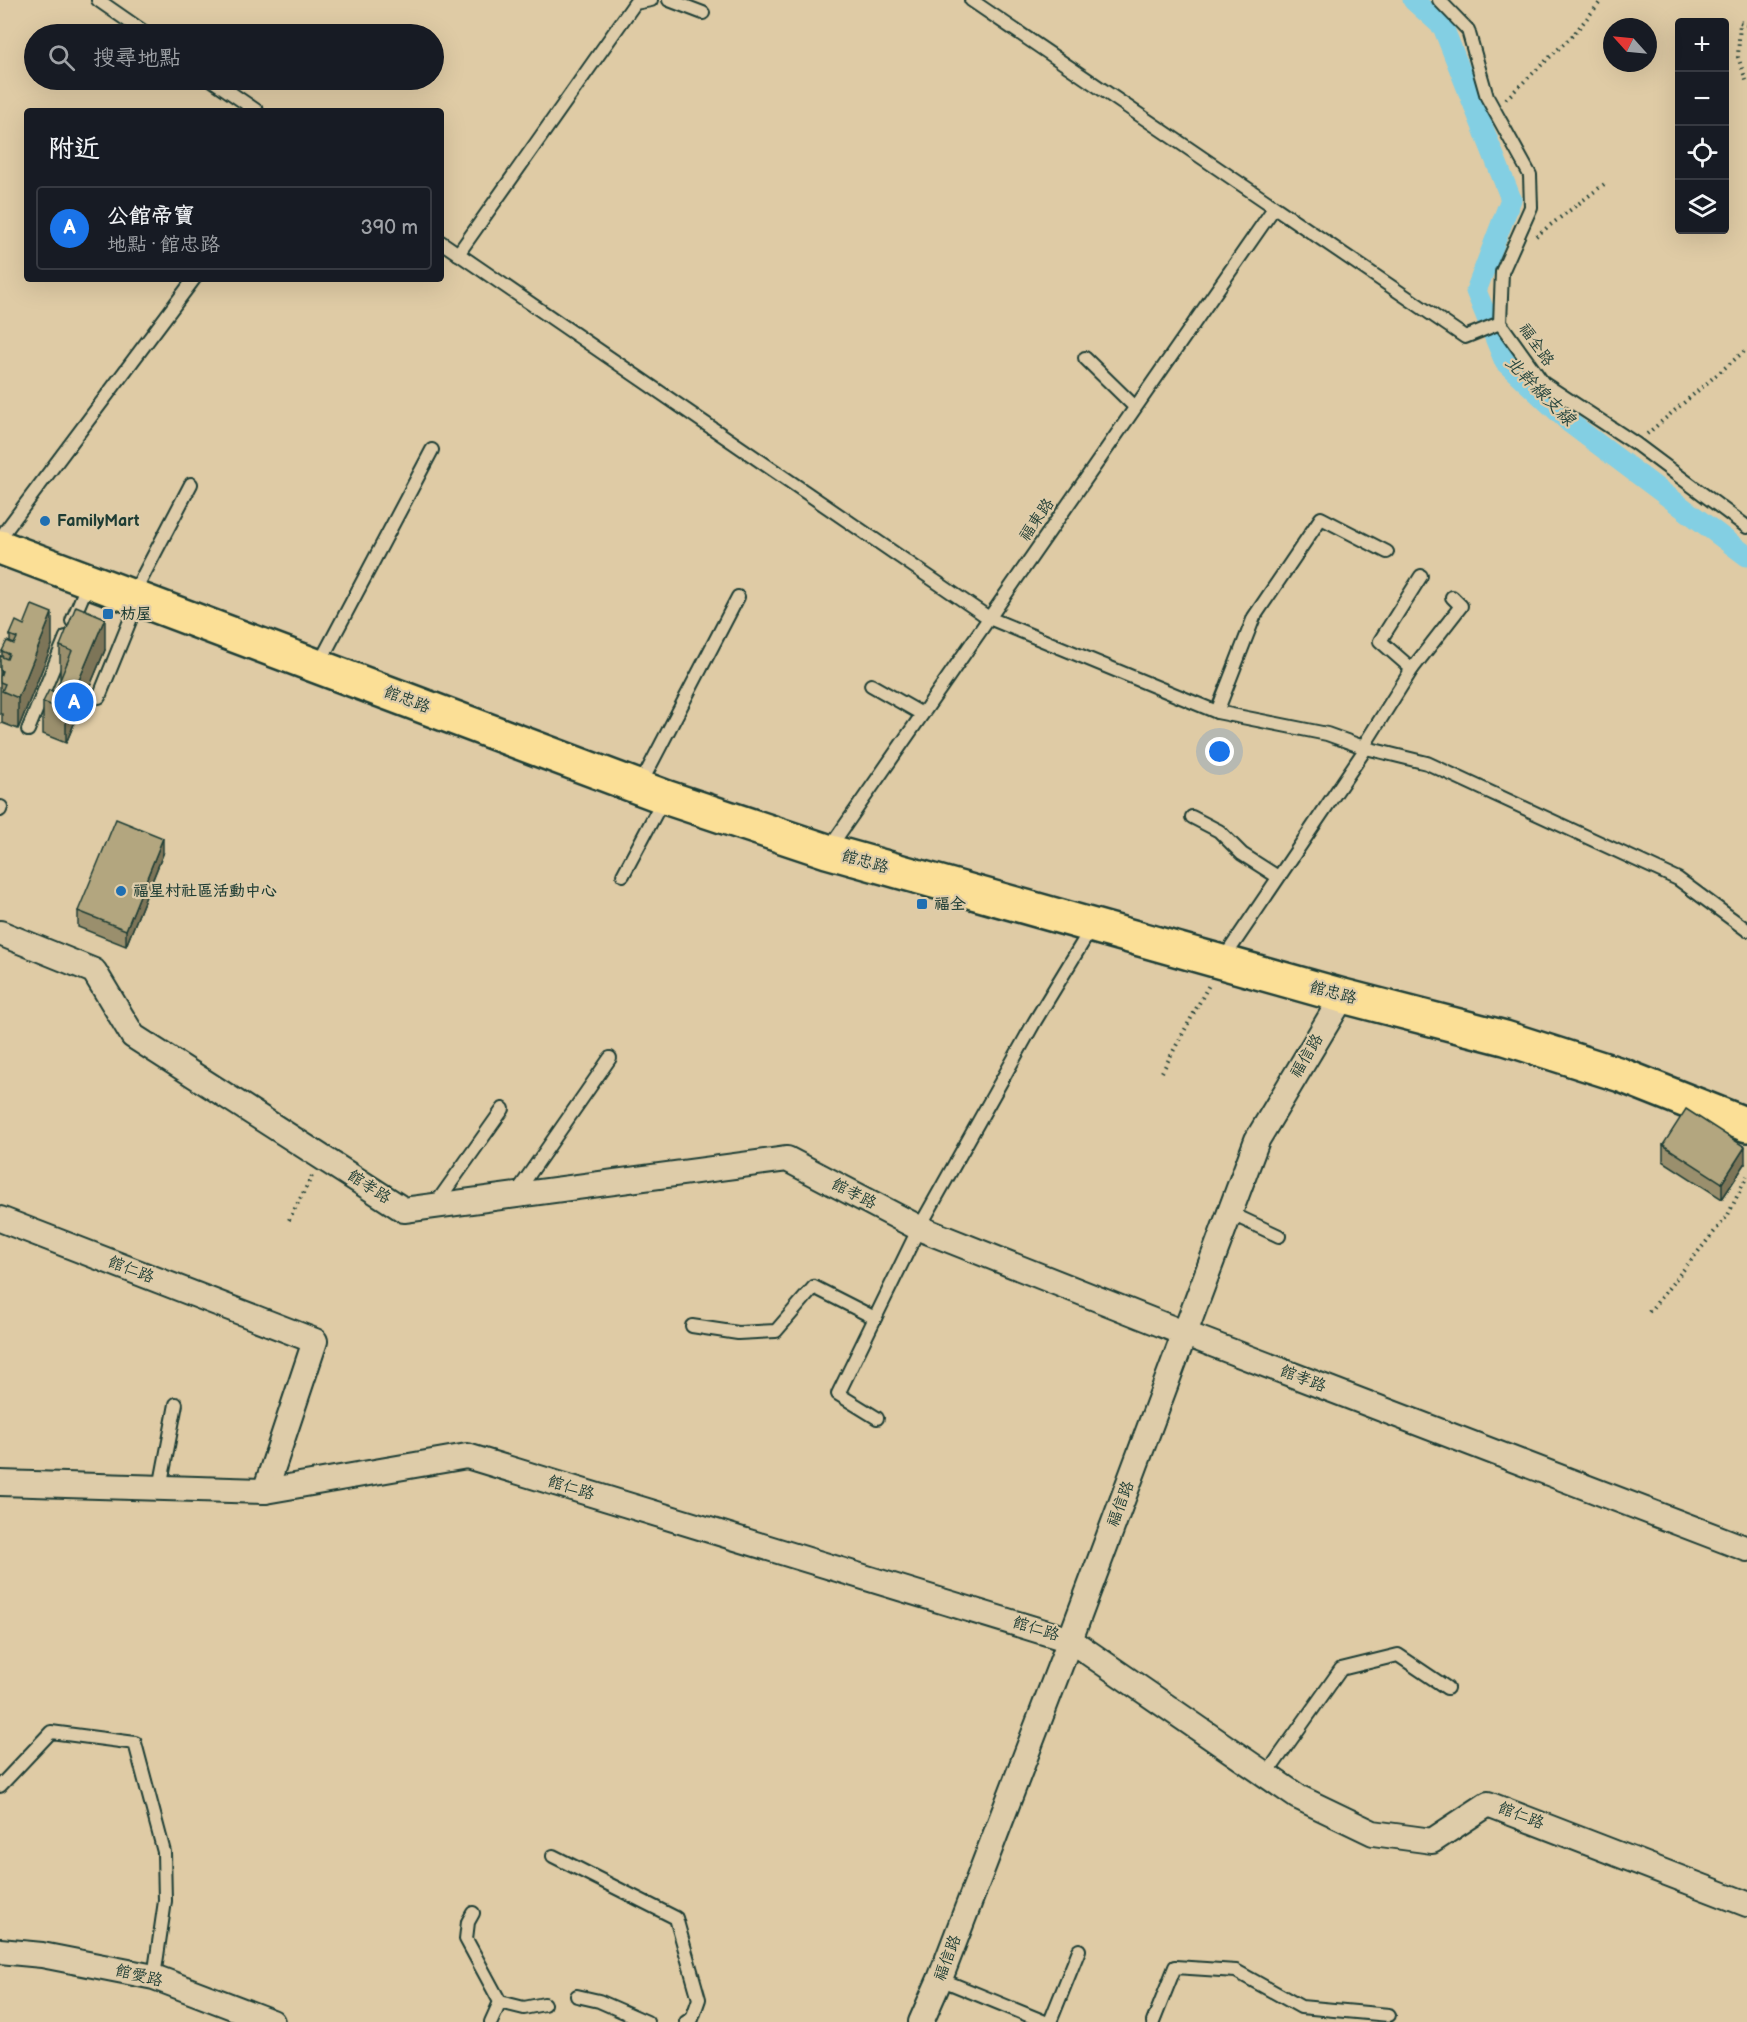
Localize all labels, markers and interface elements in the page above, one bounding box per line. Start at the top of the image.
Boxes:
north arrow [1603,18,1657,72]
map controls [1675,18,1729,234]
button: + [1675,18,1729,72]
search box [24,24,444,90]
icon: search [45,41,78,74]
text: 搜尋地點 [93,45,181,72]
button: − [1675,72,1729,126]
button: locate [1675,126,1729,180]
text: 附近 [48,134,100,165]
button: layers [1675,180,1729,234]
text: 公館帝寶 [107,203,195,230]
text: A [63,216,76,240]
text: 390 m [360,216,418,240]
text: 地點 · 館忠路 [107,233,220,257]
street label: 福全路 [1514,320,1558,370]
water label: 北幹線支線 [1501,352,1580,431]
street label: 福東路 [1015,495,1059,545]
place label: FamilyMart [57,512,140,531]
marker: FamilyMart [38,514,52,528]
place label: 枋屋 [120,605,152,624]
marker: 枋屋 [101,607,115,621]
pin: A [54,680,94,724]
street label: 館忠路 [381,683,433,717]
your location [1205,737,1234,766]
street label: 館忠路 [839,846,891,878]
place label: 福星村社區活動中心 [133,882,277,901]
marker: 福星村社區活動中心 [114,884,128,898]
place label: 福全 [934,895,966,914]
marker: 福全 [915,897,929,911]
street label: 館忠路 [1307,978,1359,1008]
street label: 福信路 [1286,1031,1328,1081]
street label: 館孝路 [344,1166,394,1208]
street label: 館孝路 [828,1175,880,1213]
street label: 館仁路 [105,1253,157,1287]
street label: 館孝路 [1277,1362,1329,1396]
street label: 館仁路 [545,1472,597,1504]
street label: 福信路 [1104,1478,1138,1530]
street label: 館仁路 [1010,1613,1062,1645]
street label: 館仁路 [1495,1799,1547,1833]
street label: 福信路 [931,1932,965,1984]
street label: 館愛路 [113,1961,165,1991]

